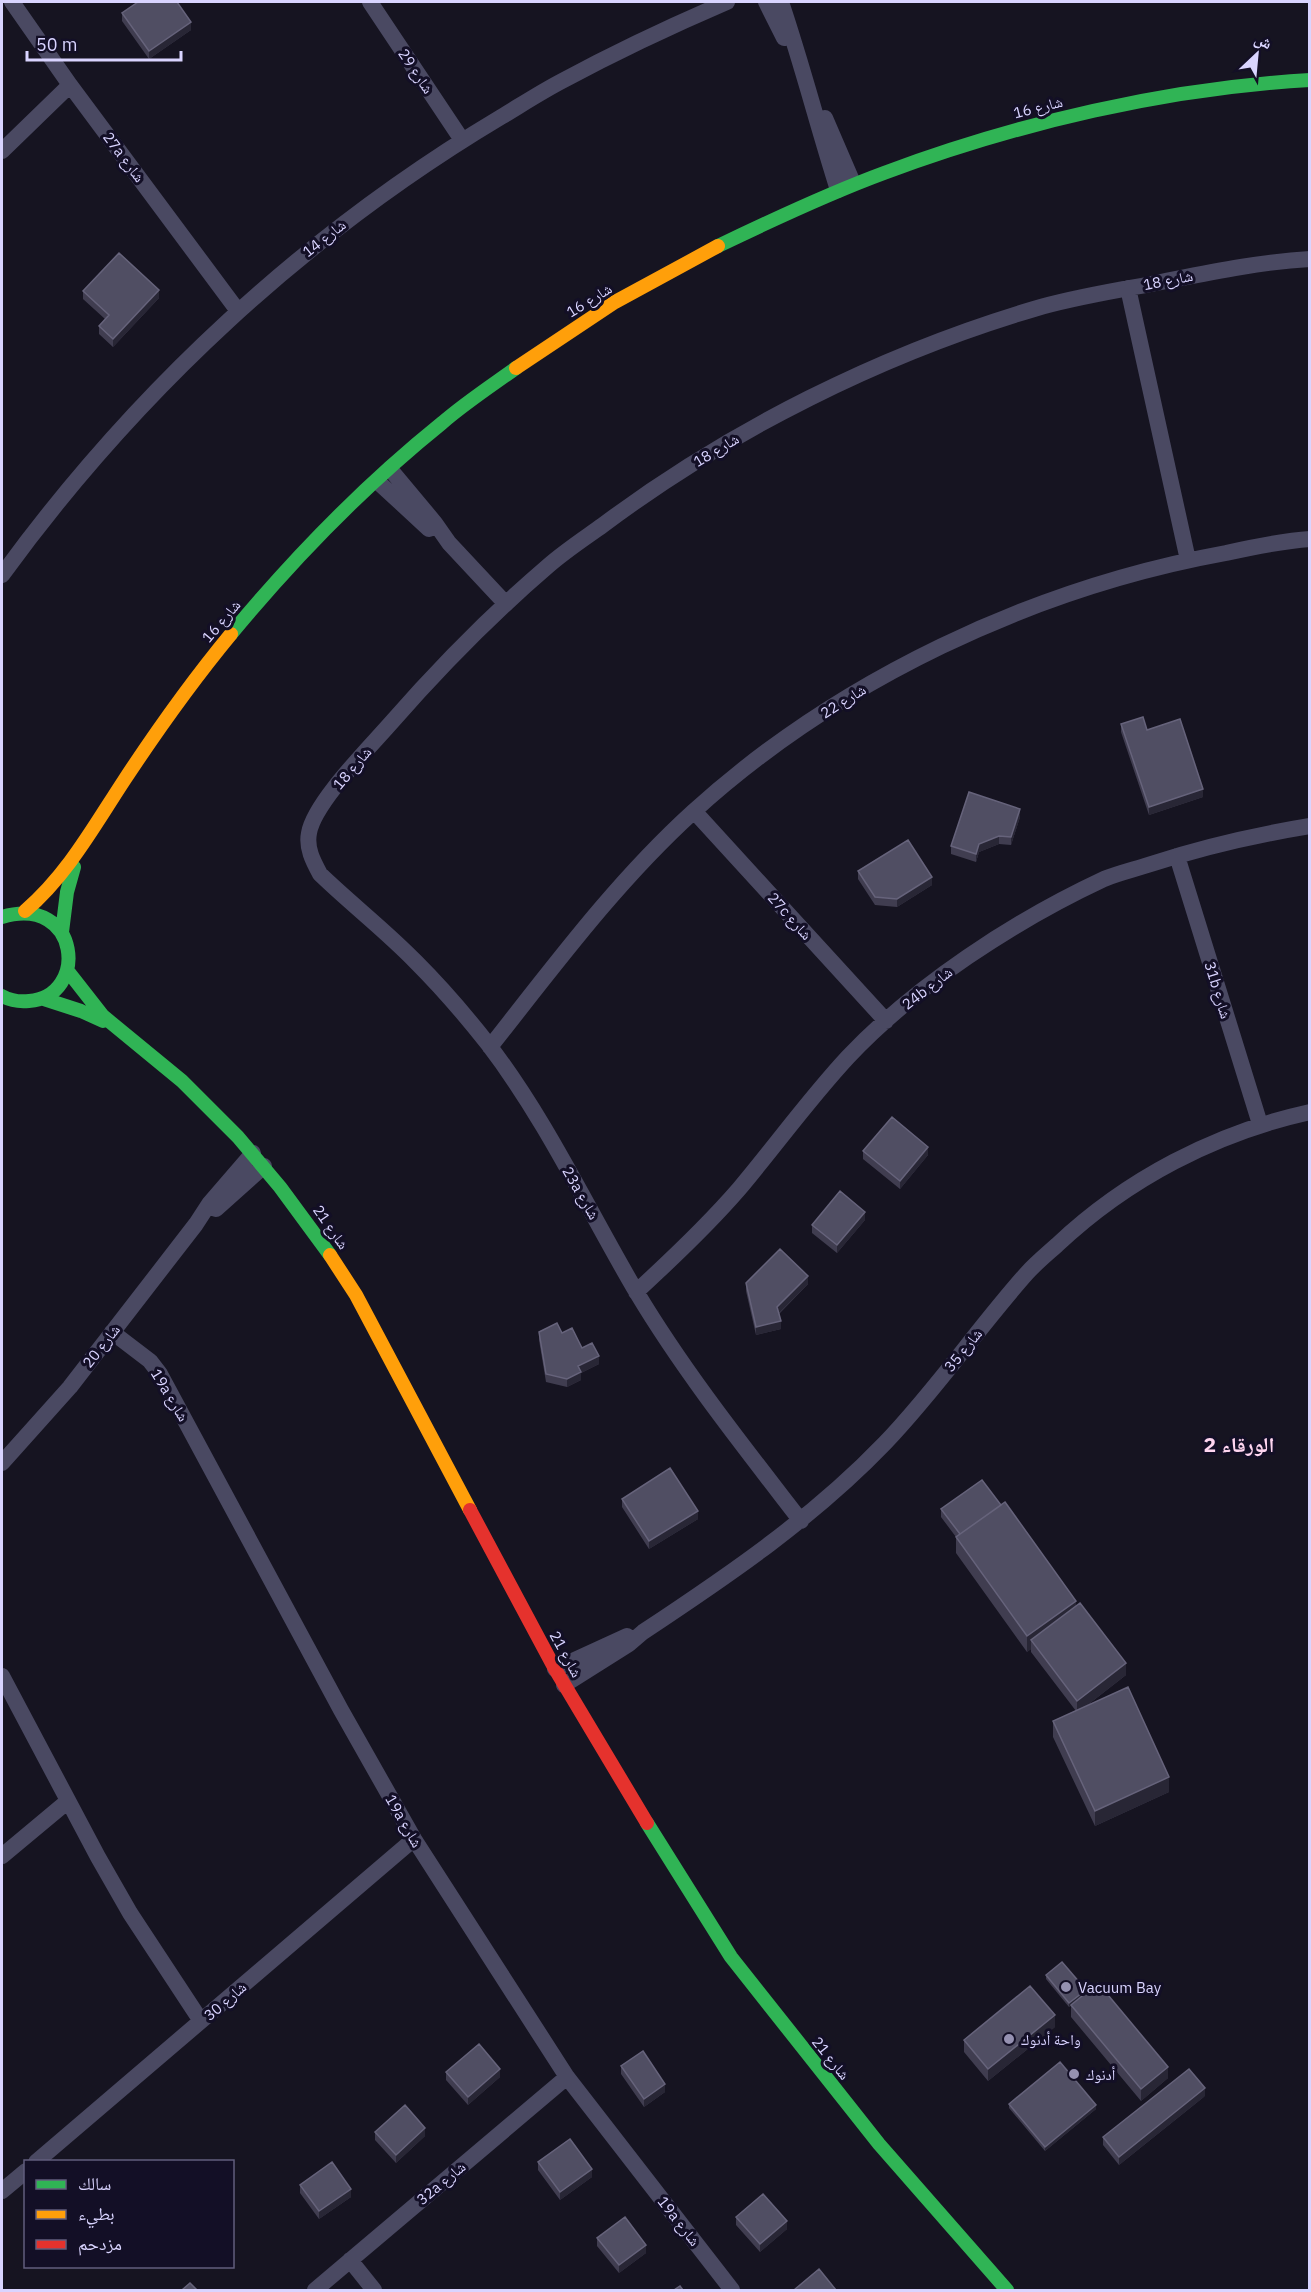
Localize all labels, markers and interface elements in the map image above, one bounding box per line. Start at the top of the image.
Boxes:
scale bar [27,24,182,62]
north arrow [1227,24,1287,84]
text: ش [1252,28,1276,53]
text: 50 m [36,33,78,56]
street label: شارع 29 [393,45,438,98]
street label: شارع 16 [1011,92,1065,123]
street label: 27a شارع [98,128,149,187]
street label: شارع 14 [298,215,350,262]
street label: شارع 18 [1142,266,1195,295]
street label: شارع 16 [563,279,616,322]
street label: شارع 18 [690,429,743,472]
street label: شارع 16 [198,596,245,647]
street label: شارع 22 [817,680,870,723]
street label: شارع 18 [329,743,376,794]
street label: 27c شارع [763,888,816,945]
street label: 31b شارع [1199,959,1236,1021]
street label: 24b شارع [898,962,957,1014]
street label: 23a شارع [557,1163,604,1224]
street label: شارع 21 [308,1201,353,1254]
street label: شارع 20 [78,1320,125,1372]
street label: شارع 35 [940,1324,987,1376]
street label: 19a شارع [146,1365,193,1425]
district label: الورقاء 2 [1204,1430,1274,1458]
street label: شارع 21 [545,1627,587,1681]
street label: 19a شارع [380,1791,427,1852]
street label: شارع 30 [200,1977,251,2025]
place label: Vacuum Bay [1078,1978,1162,1997]
marker: Vacuum Bay [1059,1980,1073,1994]
place label: واحة أدنوك [1021,2030,1081,2049]
marker: واحة أدنوك [1002,2032,1016,2046]
street label: شارع 21 [807,2033,854,2084]
place label: أدنوك [1086,2065,1115,2084]
marker: أدنوك [1067,2067,1081,2081]
street label: 32a شارع [413,2157,470,2210]
legend [24,2160,234,2268]
text: سالك [78,2172,111,2195]
street label: 19a شارع [653,2192,704,2250]
text: بطيء [78,2202,115,2229]
text: مزدحم [78,2232,122,2256]

